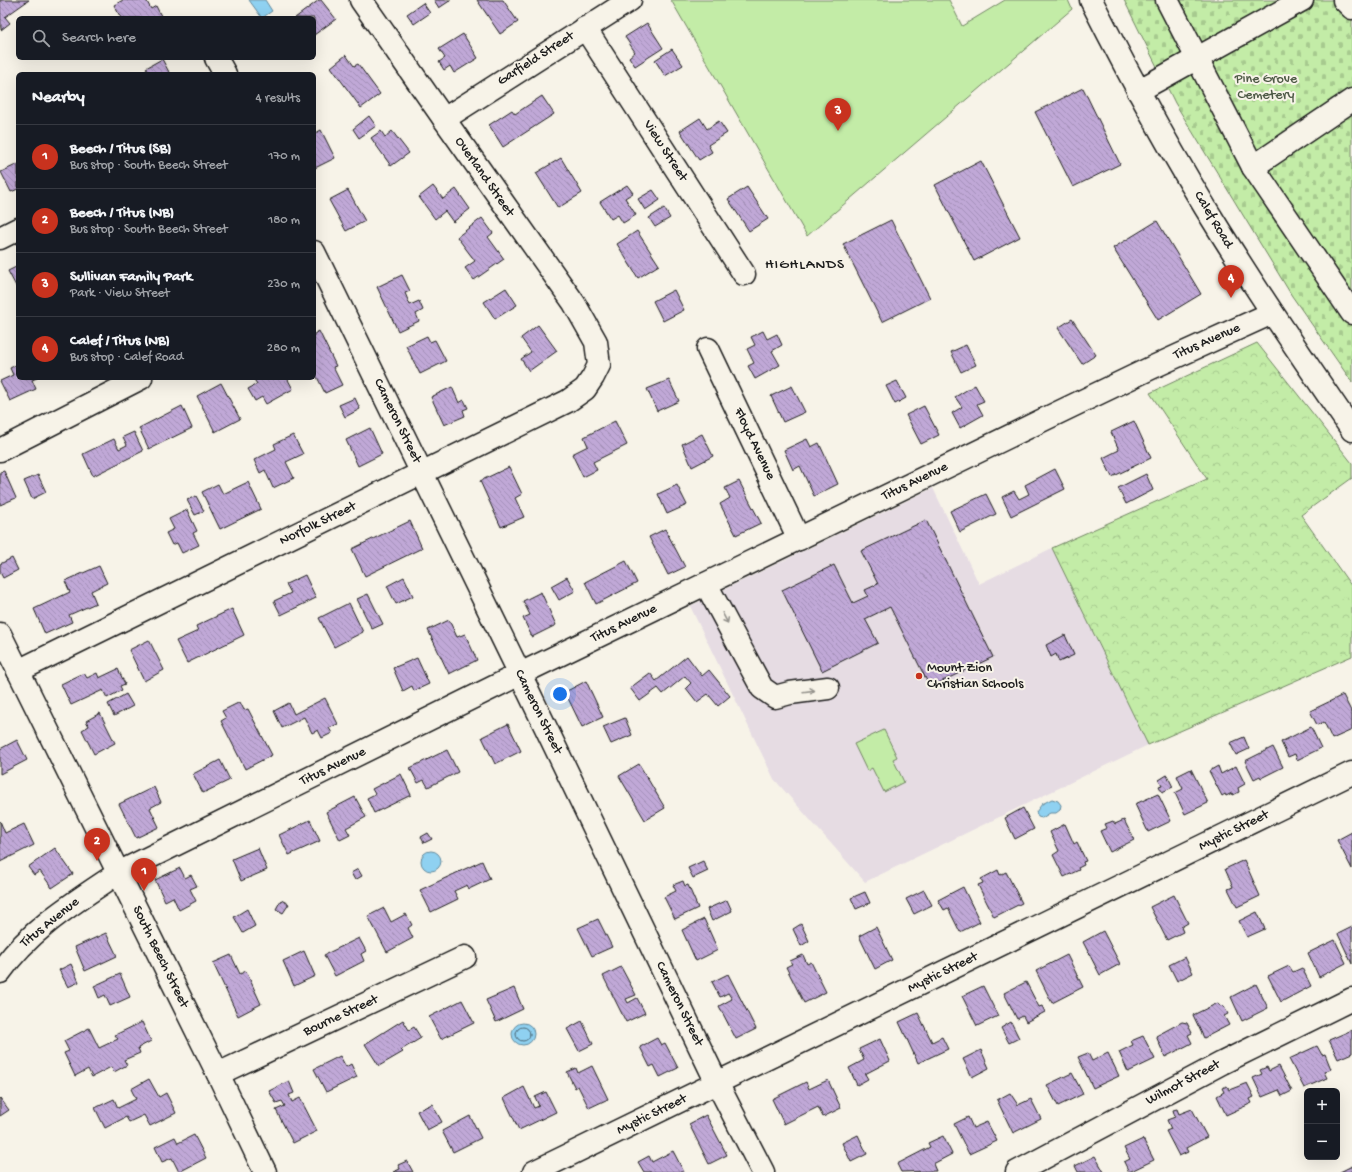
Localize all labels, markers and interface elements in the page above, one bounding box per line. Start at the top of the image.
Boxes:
search box [16,16,316,60]
icon: search [30,27,52,49]
street label: Garfield Street [494,27,579,90]
text: Search here [62,29,136,47]
park label: Pine Grove Cemetery [1234,71,1298,104]
text: Nearby [32,88,85,108]
text: 4 results [256,91,300,106]
pin: 3 [825,98,851,131]
street label: View Street [638,116,692,186]
street label: Overland Street [450,134,518,221]
text: Beech / Titus (SB) [70,140,171,158]
text: 1 [42,149,48,164]
text: 170 m [268,149,300,164]
text: Bus stop · South Beech Street [70,158,228,173]
street label: Calef Road [1189,188,1238,253]
text: Beech / Titus (NB) [70,204,174,222]
text: 2 [42,213,48,228]
text: 180 m [268,213,300,228]
text: Bus stop · South Beech Street [70,222,228,237]
district label: HIGHLANDS [765,256,845,274]
pin: 4 [1218,265,1244,298]
text: Sullivan Family Park [70,268,192,286]
text: 3 [42,277,48,292]
text: 230 m [267,277,300,292]
text: Park · View Street [70,286,170,301]
street label: Titus Avenue [1170,319,1244,365]
text: Calef / Titus (NB) [70,332,170,350]
text: 4 [42,341,48,356]
text: 280 m [267,341,300,356]
text: Bus stop · Calef Road [70,350,183,365]
street label: Cameron Street [369,376,425,467]
street label: Floyd Avenue [729,404,779,483]
street label: Titus Avenue [878,458,951,506]
street label: Norfolk Street [277,498,360,550]
street label: Titus Avenue [587,600,660,648]
one-way arrow [721,612,729,624]
place label: Mount Zion Christian Schools [927,660,1024,693]
street label: Cameron Street [510,667,566,758]
marker: Mount Zion Christian Schools [914,671,924,681]
your location [550,684,570,704]
one-way arrow [803,687,816,695]
street label: Titus Avenue [296,743,369,791]
street label: Mystic Street [1196,806,1273,855]
pin: 2 [84,828,110,861]
pin: 1 [131,858,157,891]
street label: Titus Avenue [16,893,84,953]
street label: South Beech Street [128,903,193,1012]
street label: Mystic Street [905,948,982,997]
street label: Cameron Street [651,959,707,1050]
street label: Bourne Street [300,991,382,1041]
street label: Wilmot Street [1143,1056,1224,1110]
map controls [1304,1088,1340,1160]
button: + [1304,1088,1340,1124]
street label: Mystic Street [614,1090,691,1139]
button: − [1304,1124,1340,1160]

